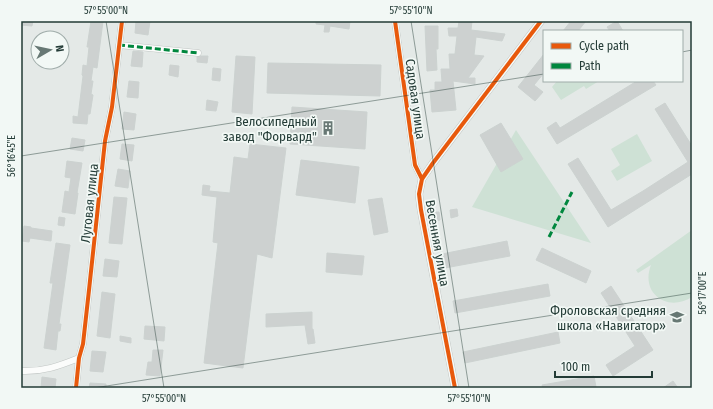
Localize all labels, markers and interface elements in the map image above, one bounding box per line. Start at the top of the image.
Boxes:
text: 57°55'00"N [84,5,128,17]
text: 57°55'10"N [390,5,432,17]
north arrow [30,30,70,70]
legend [543,30,683,82]
text: Cycle path [579,39,629,53]
text: N [52,44,66,53]
street label: Садовая улица [402,58,429,140]
text: Path [579,59,601,73]
place label: Велосипедный завод "Форвард" [223,114,317,144]
building icon: Велосипедный завод "Форвард" [320,120,336,136]
text: 56°16'45"E [6,135,18,177]
street label: Луговая улица [78,163,101,244]
street label: Весенняя улица [423,199,453,288]
text: 56°17'00"E [697,271,709,314]
place label: Фроловская средняя школа «Навигатор» [550,303,666,333]
school or university icon: Фроловская средняя школа «Навигатор» [669,309,685,325]
scale bar [555,353,652,379]
text: 100 m [561,360,590,374]
text: 57°55'00"N [142,393,186,405]
text: 57°55'10"N [448,393,490,405]

